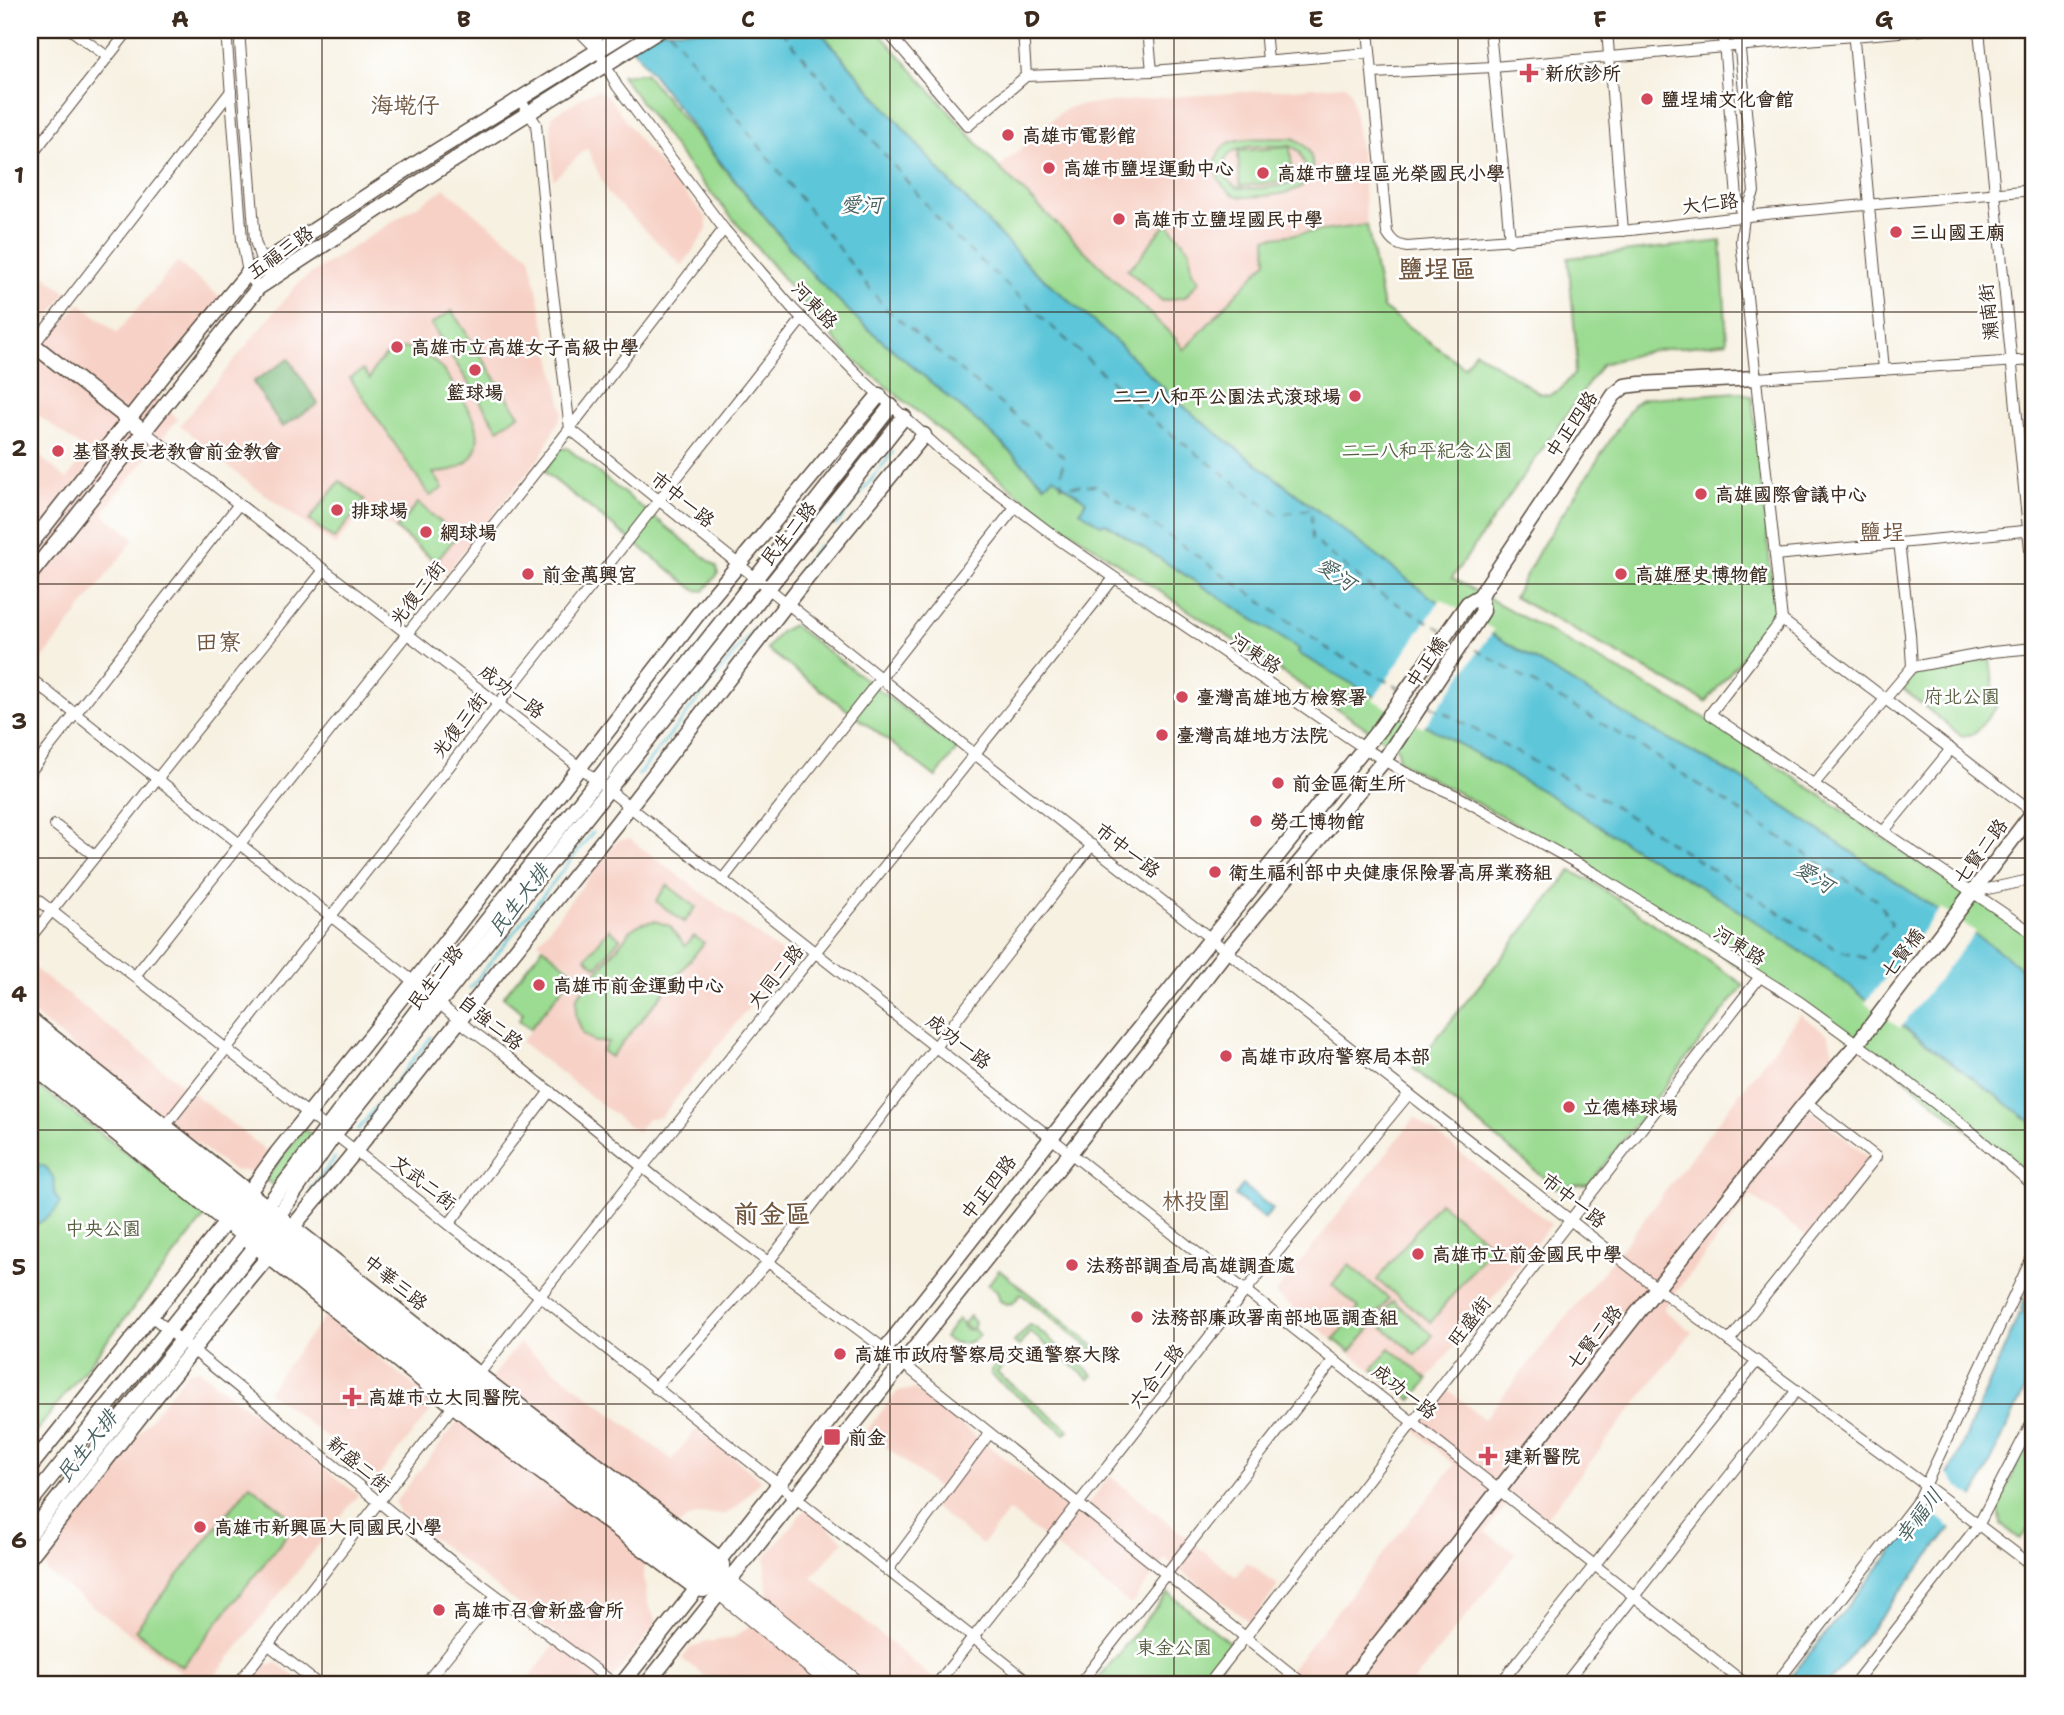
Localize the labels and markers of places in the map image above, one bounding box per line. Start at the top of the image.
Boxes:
place label: 新欣診所 [1545,61,1621,86]
marker: 新欣診所 [1519,63,1539,83]
place label: 鹽埕埔文化會館 [1661,87,1794,112]
marker: 鹽埕埔文化會館 [1639,91,1655,107]
place label: 高雄市電影館 [1022,123,1136,148]
marker: 高雄市電影館 [1000,127,1016,143]
place label: 高雄市鹽埕運動中心 [1063,156,1234,181]
marker: 高雄市鹽埕運動中心 [1041,160,1057,176]
place label: 高雄市鹽埕區光榮國民小學 [1277,161,1505,186]
marker: 高雄市鹽埕區光榮國民小學 [1255,165,1271,181]
place label: 高雄市立鹽埕國民中學 [1133,207,1323,232]
marker: 高雄市立鹽埕國民中學 [1111,211,1127,227]
place label: 三山國王廟 [1910,220,2005,245]
marker: 三山國王廟 [1888,224,1904,240]
place label: 高雄市立高雄女子高級中學 [411,335,639,360]
marker: 高雄市立高雄女子高級中學 [389,339,405,355]
marker: 籃球場 [467,362,483,378]
place label: 籃球場 [446,380,504,405]
place label: 二二八和平公園法式滾球場 [1113,384,1341,409]
marker: 二二八和平公園法式滾球場 [1347,388,1363,404]
place label: 基督教長老教會前金教會 [72,439,281,464]
marker: 基督教長老教會前金教會 [50,443,66,459]
place label: 高雄國際會議中心 [1715,482,1867,507]
marker: 高雄國際會議中心 [1693,486,1709,502]
place label: 排球場 [351,498,408,523]
marker: 排球場 [329,502,345,518]
place label: 網球場 [440,520,497,545]
marker: 網球場 [418,524,434,540]
place label: 前金萬興宮 [542,562,637,587]
place label: 高雄歷史博物館 [1635,562,1768,587]
marker: 前金萬興宮 [520,566,536,582]
marker: 高雄歷史博物館 [1613,566,1629,582]
place label: 臺灣高雄地方檢察署 [1196,685,1367,710]
marker: 臺灣高雄地方檢察署 [1174,689,1190,705]
place label: 臺灣高雄地方法院 [1176,723,1328,748]
marker: 臺灣高雄地方法院 [1154,727,1170,743]
place label: 前金區衛生所 [1292,771,1406,796]
marker: 前金區衛生所 [1270,775,1286,791]
place label: 勞工博物館 [1270,809,1365,834]
marker: 勞工博物館 [1248,813,1264,829]
place label: 衛生福利部中央健康保險署高屏業務組 [1229,860,1553,885]
marker: 衛生福利部中央健康保險署高屏業務組 [1207,864,1223,880]
place label: 高雄市前金運動中心 [553,973,724,998]
marker: 高雄市前金運動中心 [531,977,547,993]
place label: 高雄市政府警察局本部 [1240,1044,1430,1069]
marker: 高雄市政府警察局本部 [1218,1048,1234,1064]
place label: 立德棒球場 [1583,1095,1678,1120]
marker: 立德棒球場 [1561,1099,1577,1115]
place label: 高雄市立前金國民中學 [1432,1242,1622,1267]
marker: 高雄市立前金國民中學 [1410,1246,1426,1262]
place label: 法務部調查局高雄調查處 [1086,1253,1295,1278]
marker: 法務部調查局高雄調查處 [1064,1257,1080,1273]
place label: 法務部廉政署南部地區調查組 [1151,1305,1399,1330]
marker: 法務部廉政署南部地區調查組 [1129,1309,1145,1325]
place label: 高雄市政府警察局交通警察大隊 [854,1342,1120,1367]
marker: 高雄市政府警察局交通警察大隊 [832,1346,848,1362]
place label: 高雄市立大同醫院 [368,1385,520,1410]
marker: 高雄市立大同醫院 [342,1387,362,1407]
place label: 前金 [848,1425,886,1450]
marker: 前金 [822,1427,842,1447]
place label: 建新醫院 [1504,1444,1580,1469]
marker: 建新醫院 [1478,1446,1498,1466]
place label: 高雄市新興區大同國民小學 [214,1515,442,1540]
marker: 高雄市新興區大同國民小學 [192,1519,208,1535]
place label: 高雄市召會新盛會所 [453,1598,624,1623]
marker: 高雄市召會新盛會所 [431,1602,447,1618]

